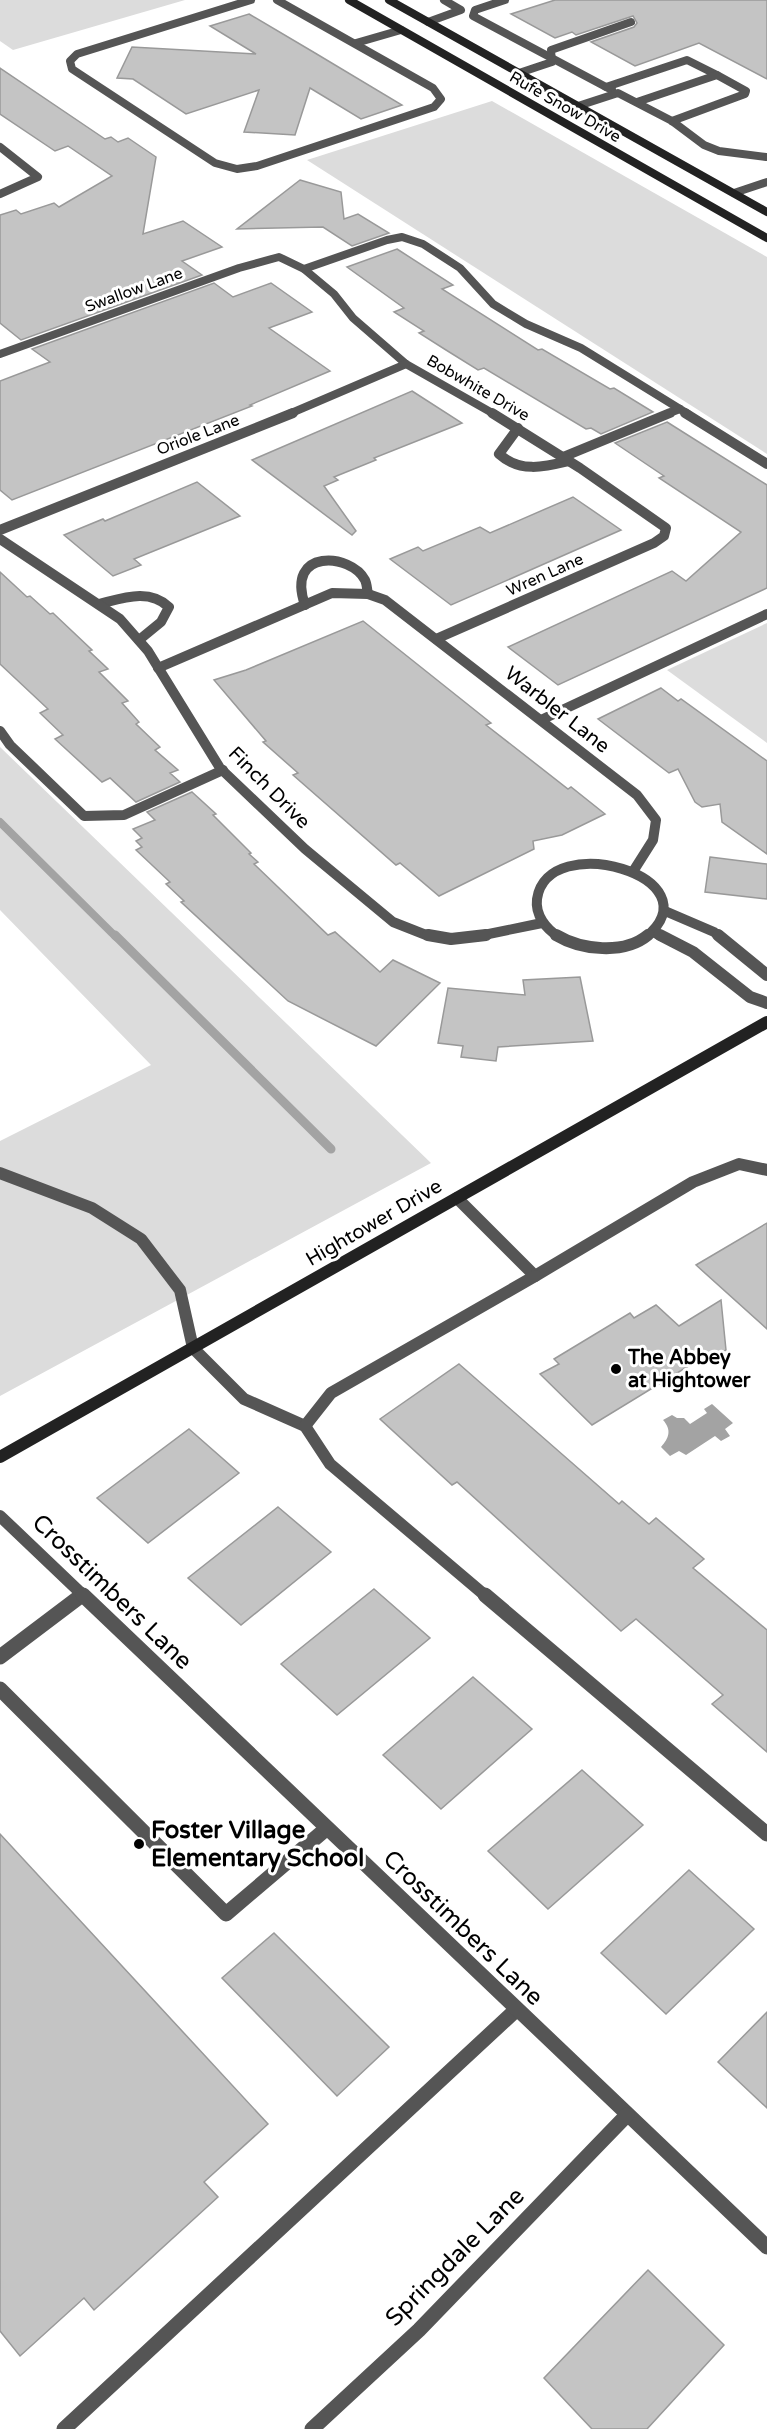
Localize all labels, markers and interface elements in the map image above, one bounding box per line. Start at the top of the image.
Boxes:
street label: Rufe Snow Drive [506,67,624,147]
street label: Swallow Lane [82,263,186,317]
street label: Bobwhite Drive [423,350,533,426]
street label: Oriole Lane [154,410,242,460]
street label: Wren Lane [503,549,587,601]
street label: Warbler Lane [500,662,614,758]
street label: Finch Drive [223,742,315,834]
street label: Hightower Drive [302,1174,446,1272]
place label: The Abbey at Hightower [627,1346,751,1393]
marker: The Abbey at Hightower [609,1362,623,1376]
street label: Crosstimbers Lane [26,1508,198,1676]
place label: Foster Village Elementary School [151,1816,364,1873]
marker: Foster Village Elementary School [132,1837,146,1851]
street label: Crosstimbers Lane [377,1844,549,2012]
street label: Springdale Lane [379,2181,531,2333]

